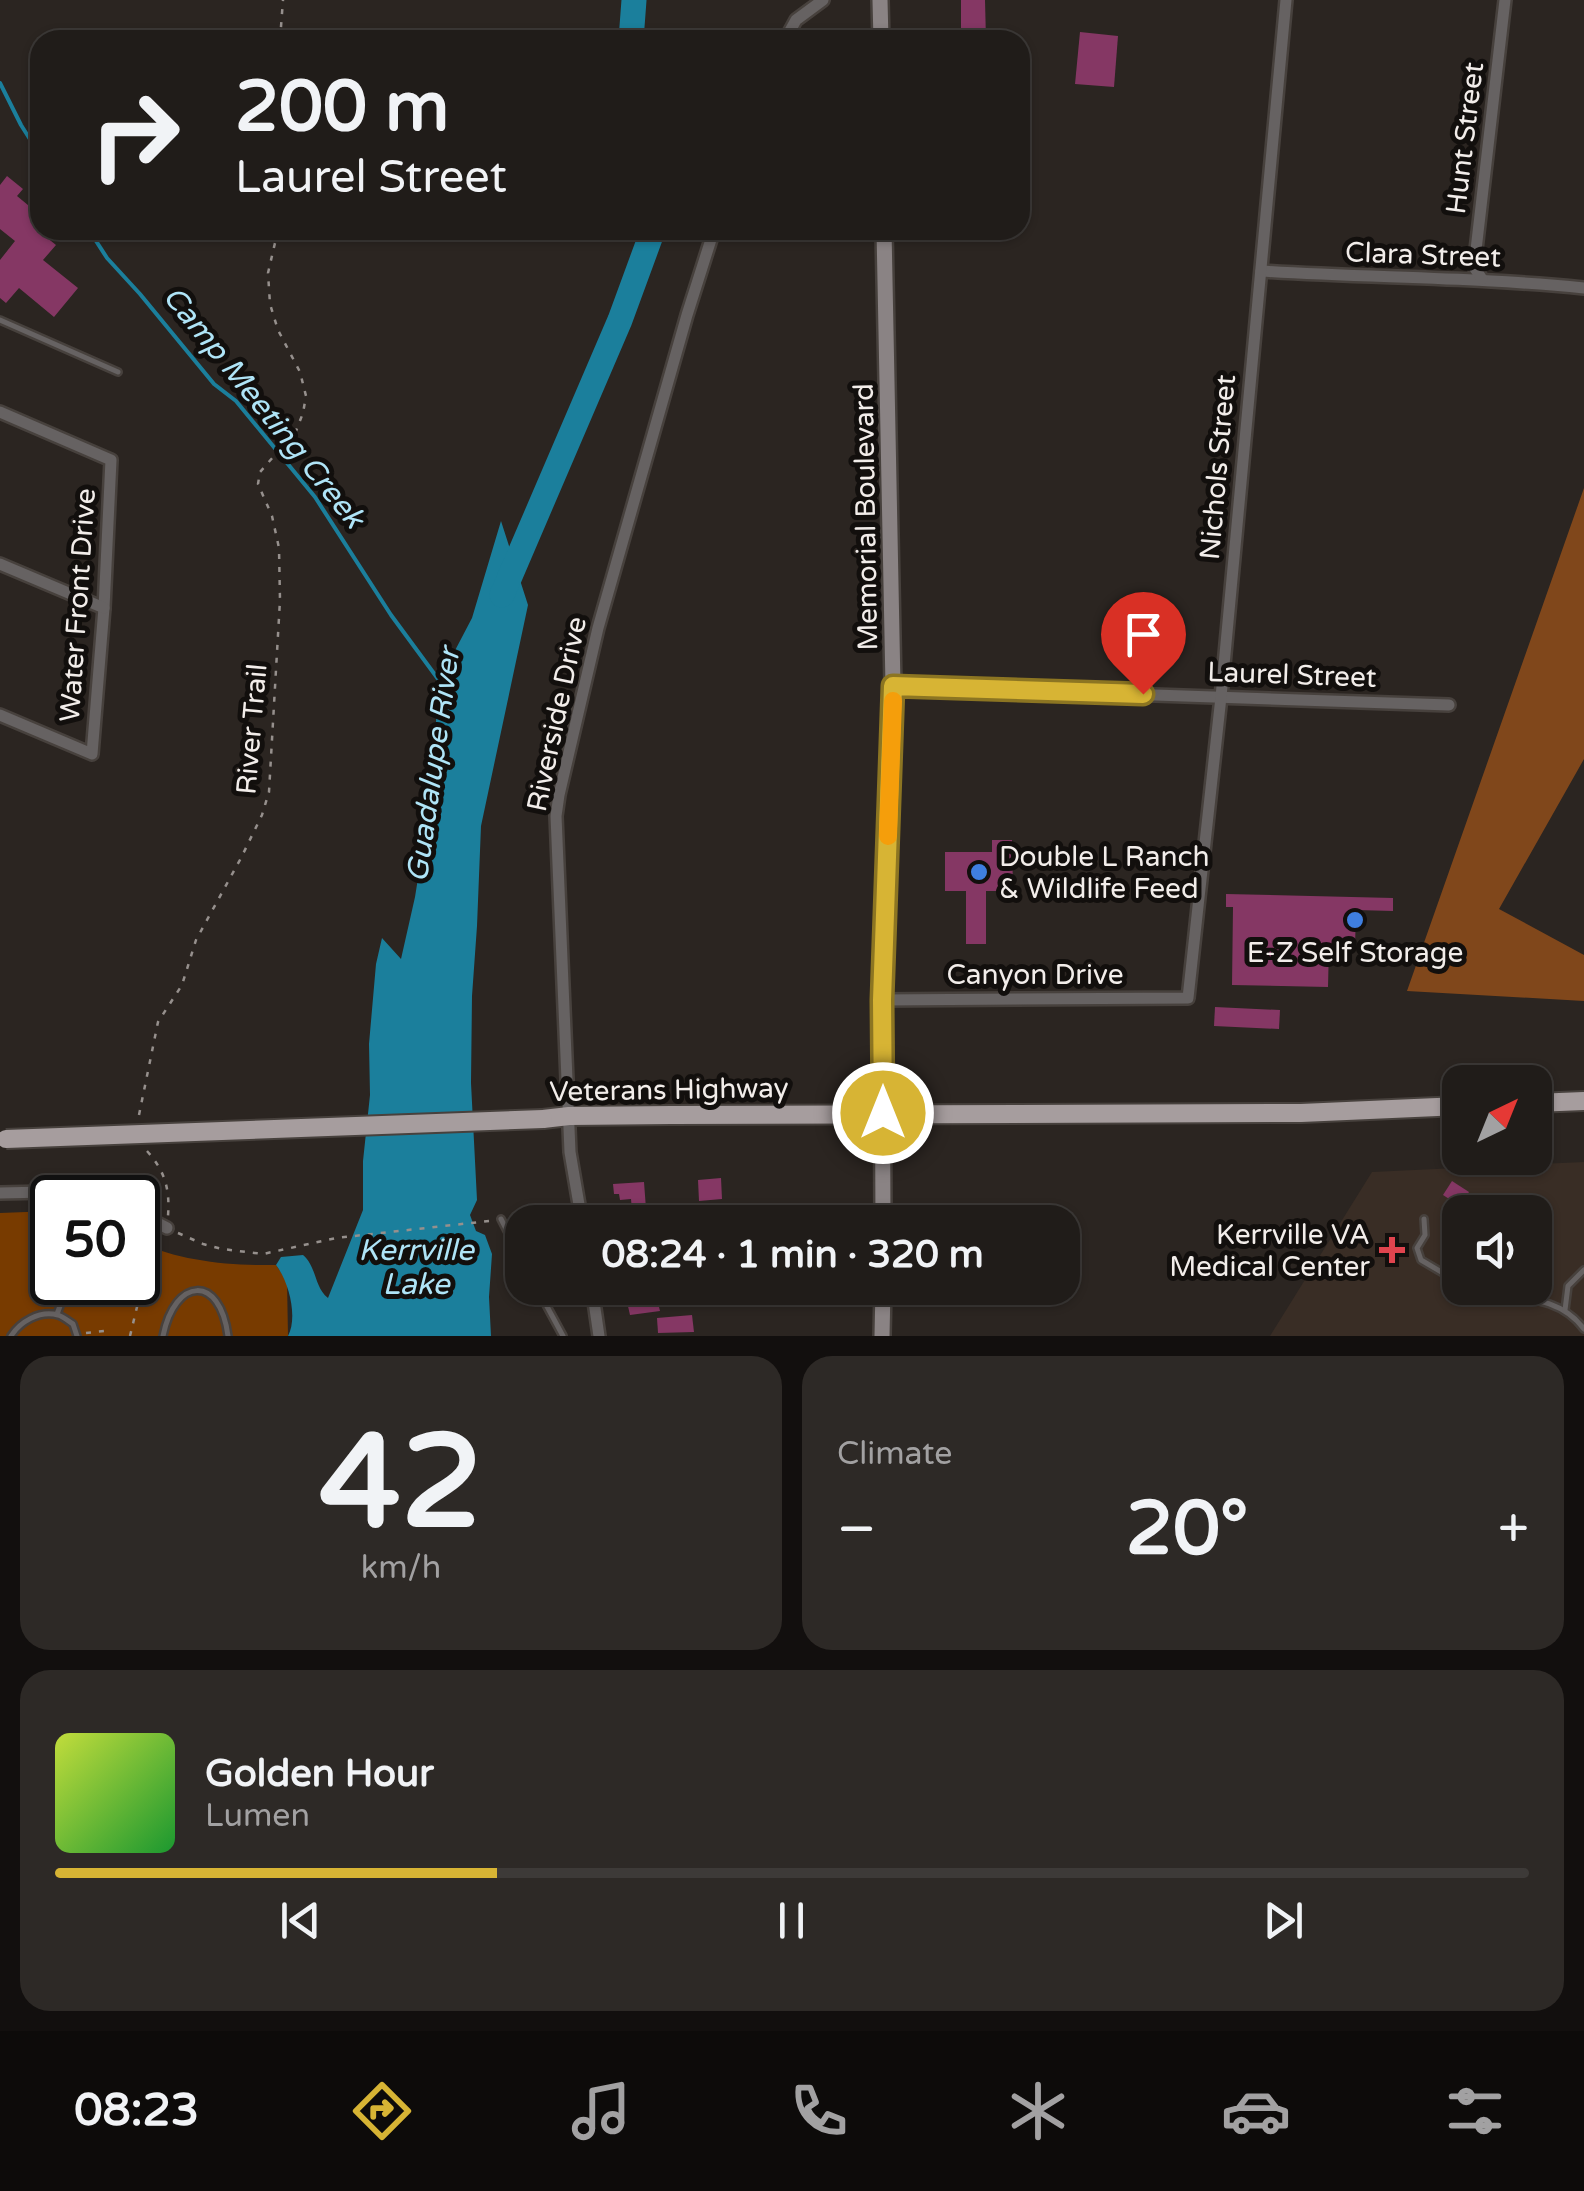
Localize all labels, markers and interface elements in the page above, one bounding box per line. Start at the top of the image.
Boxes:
street label: Hunt Street [1439,60,1491,216]
text: 200 m [235,66,449,150]
icon: right [70,70,200,200]
text: Laurel Street [235,151,507,205]
street label: Clara Street [1344,235,1502,275]
water label: Camp Meeting Creek [155,279,374,538]
street label: Nichols Street [1193,373,1243,561]
street label: Memorial Boulevard [847,383,885,651]
street label: Water Front Drive [53,487,103,723]
pin [1101,592,1186,695]
icon: arrive [1116,607,1171,662]
street label: Riverside Drive [520,614,594,815]
water label: Guadalupe River [399,642,469,885]
street label: Laurel Street [1207,655,1377,695]
street label: River Trail [229,662,275,796]
place label: Double L Ranch & Wildlife Feed [999,840,1209,906]
marker: Double L Ranch & Wildlife Feed [968,861,990,883]
marker: E-Z Self Storage [1344,909,1366,931]
place label: E-Z Self Storage [1247,936,1463,970]
street label: Canyon Drive [946,958,1124,992]
position arrow [831,1061,935,1165]
north arrow [1442,1065,1552,1175]
map controls [1442,1065,1552,1305]
street label: Veterans Highway [549,1071,789,1109]
speed limit sign: 50 [30,1175,160,1305]
button: sound [1442,1195,1552,1305]
place label: Kerrville VA Medical Center [1169,1218,1370,1284]
water label: Kerrville Lake [358,1232,476,1303]
text: 08:24 · 1 min · 320 m [601,1232,984,1278]
marker: Kerrville VA Medical Center [1379,1237,1405,1263]
text: 42 [319,1406,483,1562]
text: Climate [837,1435,952,1473]
text: 20° [1126,1484,1248,1574]
text: − [837,1497,876,1563]
text: + [1498,1497,1529,1563]
text: km/h [361,1549,441,1587]
text: Golden Hour [205,1751,434,1797]
text: Lumen [205,1797,310,1835]
icon: previous [273,1893,328,1948]
icon: pause [764,1893,819,1948]
icon: next [1256,1893,1311,1948]
icon: directions [347,2076,417,2146]
icon: music [566,2076,636,2146]
icon: phone [784,2076,854,2146]
icon: climate [1003,2076,1073,2146]
icon: car [1221,2076,1291,2146]
icon: filters [1440,2076,1510,2146]
text: 08:23 [74,2084,199,2138]

